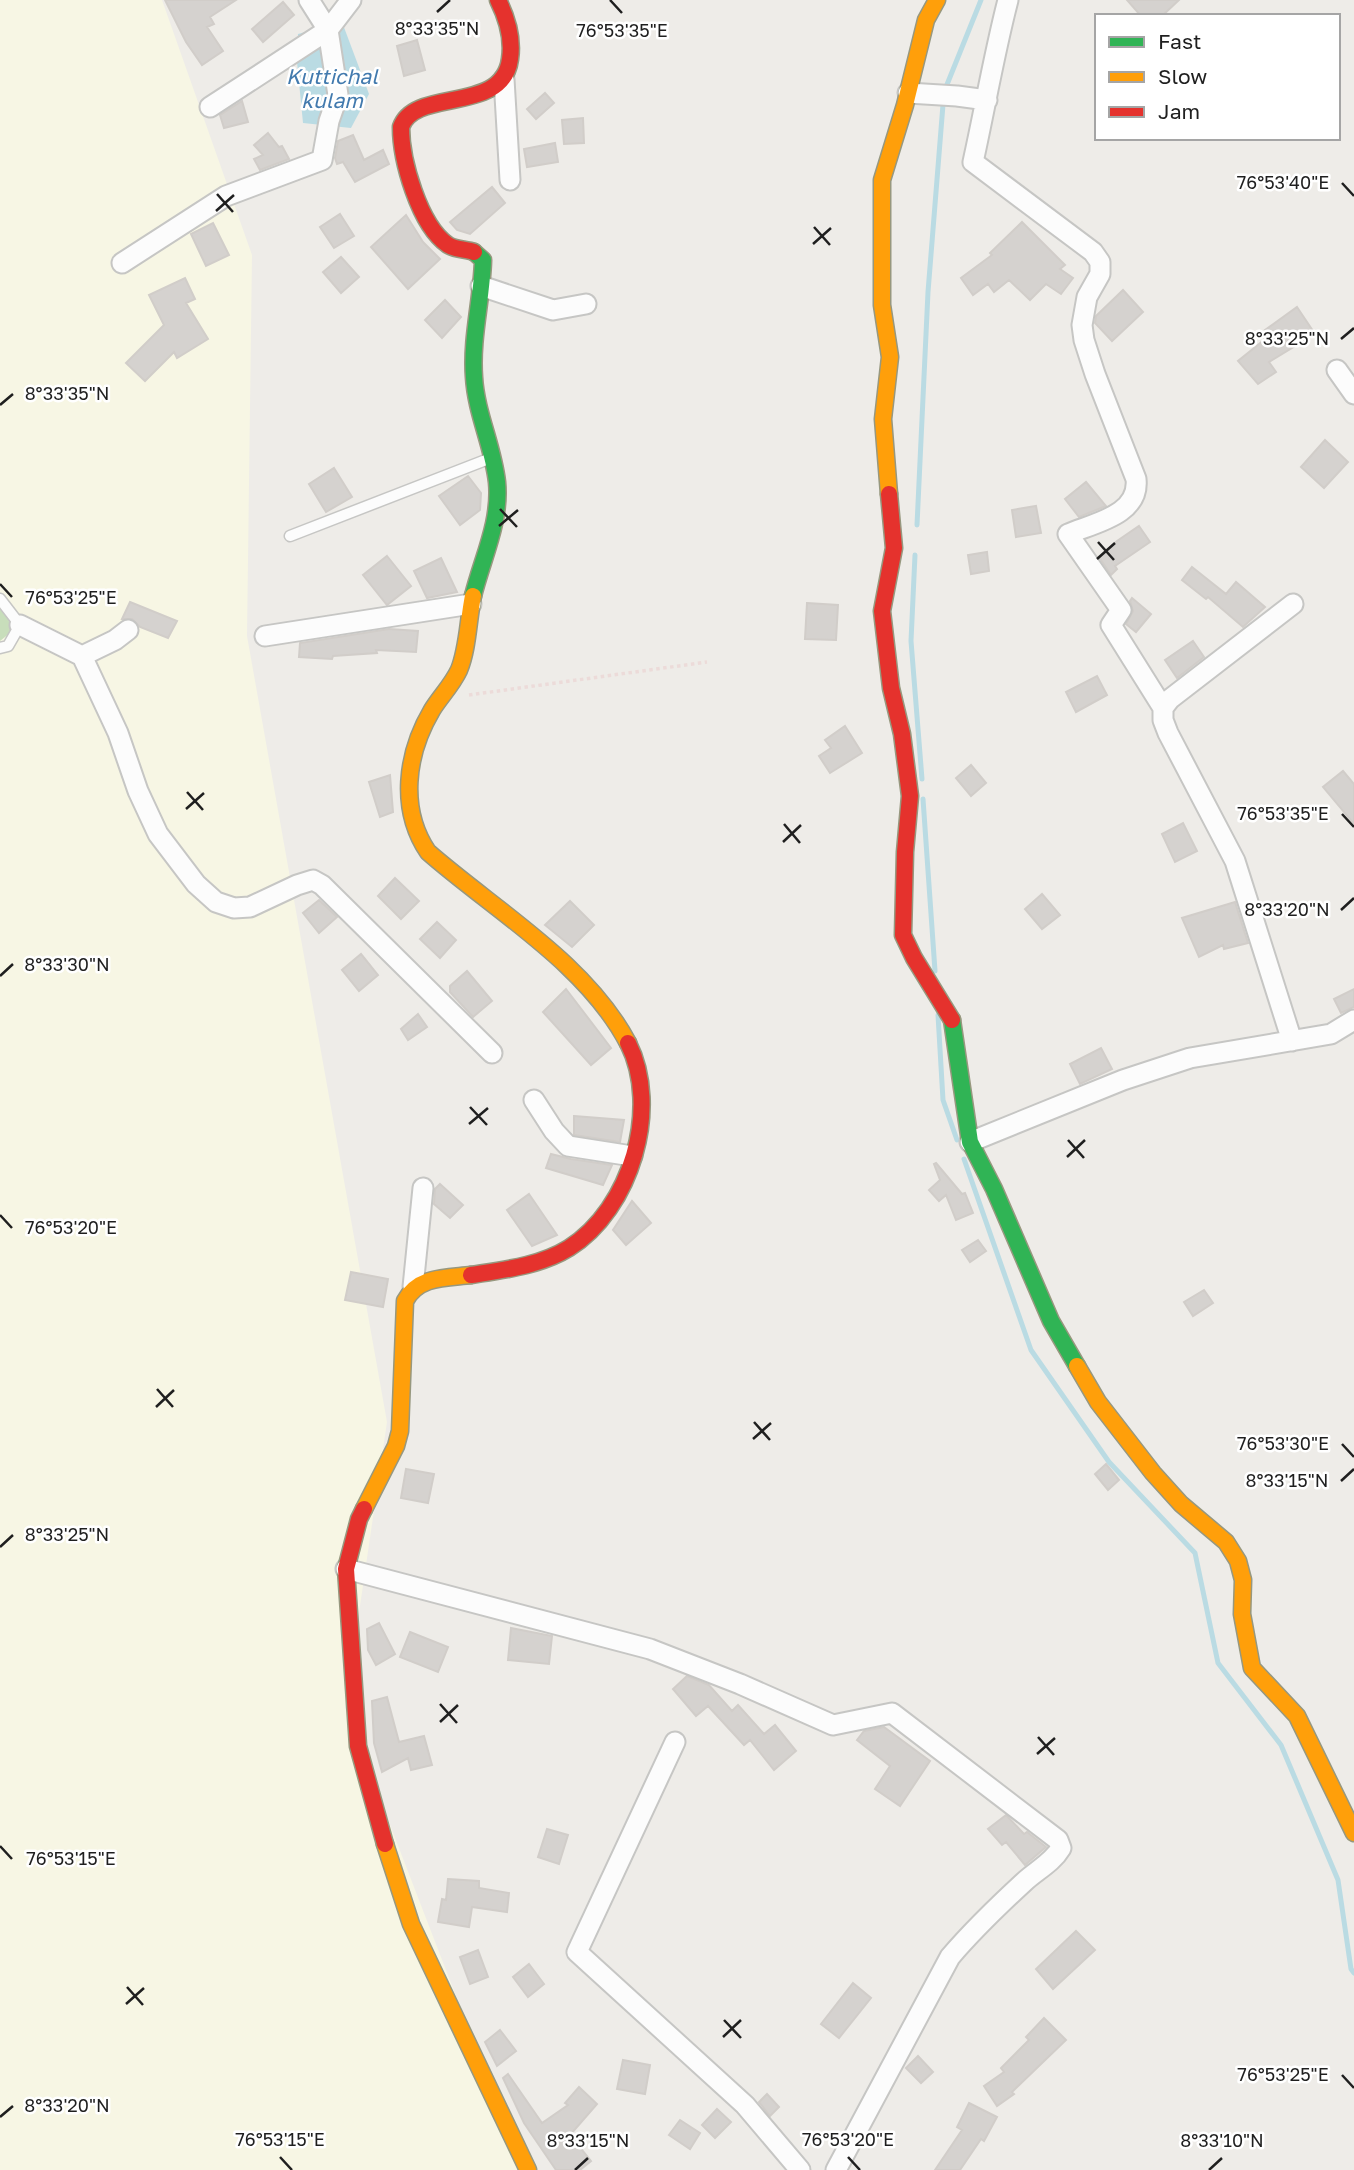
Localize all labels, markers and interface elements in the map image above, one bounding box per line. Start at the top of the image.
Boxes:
legend [1095,14,1340,140]
text: 8°33'35"N [395,17,479,39]
text: 76°53'35"E [576,19,668,41]
text: Fast [1158,28,1201,54]
water label: Kuttichal kulam [286,63,379,113]
text: Slow [1158,63,1207,89]
text: Jam [1158,98,1200,124]
text: 76°53'40"E [1237,171,1329,193]
text: 8°33'25"N [1245,327,1329,349]
text: 8°33'35"N [25,382,109,404]
text: 76°53'25"E [25,586,117,608]
text: 76°53'35"E [1237,802,1329,824]
text: 8°33'20"N [1244,898,1330,920]
text: 8°33'30"N [24,953,110,975]
text: 76°53'20"E [25,1216,117,1238]
text: 76°53'30"E [1237,1432,1329,1454]
text: 8°33'15"N [1246,1469,1328,1491]
text: 8°33'25"N [25,1523,109,1545]
text: 76°53'15"E [26,1847,116,1869]
text: 76°53'25"E [1237,2063,1329,2085]
text: 8°33'20"N [24,2094,110,2116]
text: 76°53'15"E [235,2128,325,2150]
text: 76°53'20"E [802,2128,894,2150]
text: 8°33'15"N [547,2129,629,2151]
text: 8°33'10"N [1180,2129,1264,2151]

